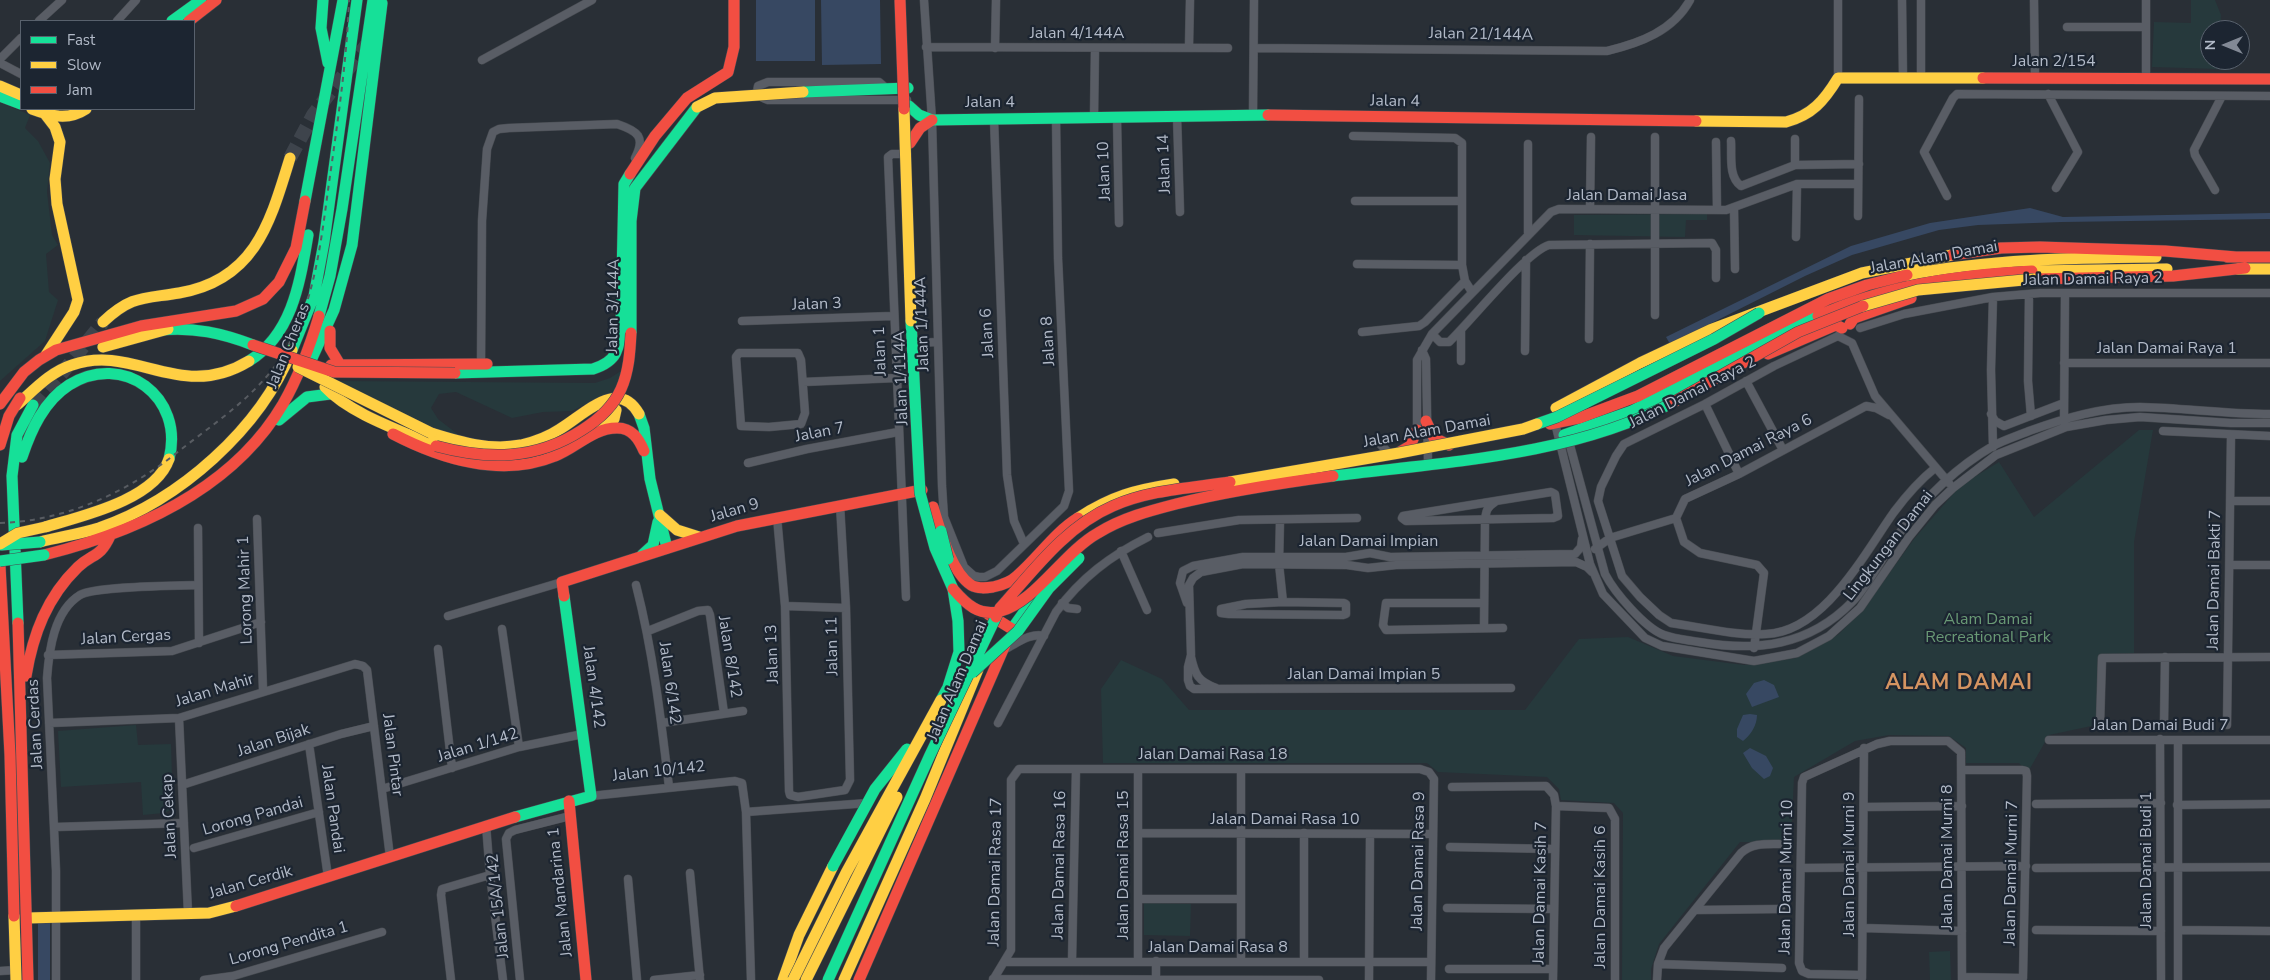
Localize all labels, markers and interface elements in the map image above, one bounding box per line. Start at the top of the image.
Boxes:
legend [20,20,195,110]
north arrow [2200,20,2250,70]
street label: Jalan 4/144A [1030,24,1124,44]
street label: Jalan 21/144A [1429,24,1533,46]
text: Fast [67,30,95,50]
text: N [2201,40,2220,50]
street label: Jalan 2/154 [2012,52,2096,72]
text: Slow [67,55,101,75]
text: Jam [67,80,93,100]
street label: Jalan 4 [1370,92,1420,112]
street label: Jalan 4 [965,93,1015,113]
street label: Jalan 14 [1154,134,1176,194]
street label: Jalan 10 [1094,141,1116,201]
street label: Jalan Damai Jasa [1567,186,1687,206]
street label: Jalan Alam Damai [1869,237,1999,279]
street label: Jalan 3/144A [604,259,624,353]
street label: Jalan Damai Raya 2 [2023,269,2163,291]
street label: Jalan 1/144A [912,276,934,372]
street label: Jalan 3 [792,295,842,315]
street label: Jalan Cheras [263,301,315,391]
street label: Jalan 6 [977,308,999,358]
street label: Jalan 8 [1038,316,1060,366]
street label: Jalan 1 [871,326,891,376]
street label: Jalan 1/114A [891,330,913,426]
street label: Jalan Damai Raya 1 [2097,339,2237,359]
street label: Jalan Damai Raya 2 [1626,353,1760,433]
street label: Jalan Alam Damai [1362,411,1492,453]
street label: Jalan Damai Raya 6 [1682,411,1816,491]
street label: Jalan 7 [794,419,846,447]
street label: Lingkungan Damai [1840,487,1938,605]
street label: Jalan 9 [708,495,762,527]
street label: Jalan Damai Bakti 7 [2204,510,2226,650]
street label: Jalan Damai Impian [1300,532,1438,552]
street label: Lorong Mahir 1 [235,535,257,645]
park label: Alam Damai Recreational Park [1925,610,2051,648]
street label: Jalan 8/142 [713,615,745,699]
street label: Jalan 11 [823,616,843,676]
street label: Jalan Alam Damai [924,618,992,744]
street label: Jalan 13 [762,624,784,684]
street label: Jalan Cergas [81,626,171,650]
street label: Jalan 6/142 [654,641,684,725]
street label: Jalan 4/142 [578,645,608,729]
street label: Jalan Damai Impian 5 [1288,665,1440,685]
street label: Jalan Mahir [174,670,256,712]
district label: ALAM DAMAI [1884,671,2034,697]
street label: Jalan Cerdas [24,679,48,769]
street label: Jalan Pintar [377,713,407,797]
street label: Jalan Damai Budi 7 [2092,716,2228,736]
street label: Jalan Bijak [235,720,313,762]
street label: Jalan 1/142 [436,725,520,767]
street label: Jalan Damai Rasa 18 [1138,745,1288,765]
street label: Jalan 10/142 [612,758,706,786]
street label: Jalan Pandai [316,764,348,854]
street label: Jalan Cekap [158,773,182,859]
street label: Jalan Damai Murni 8 [1938,784,1958,930]
street label: Jalan Damai Rasa 16 [1049,790,1071,940]
street label: Jalan Damai Rasa 15 [1114,790,1134,940]
street label: Jalan Damai Rasa 9 [1408,791,1430,931]
street label: Jalan Damai Murni 9 [1840,791,1860,937]
street label: Jalan Damai Budi 1 [2137,792,2157,928]
street label: Lorong Pandai [201,794,305,840]
street label: Jalan Damai Rasa 17 [985,797,1007,947]
street label: Jalan Damai Murni 10 [1776,799,1798,955]
street label: Jalan Damai Murni 7 [2001,800,2023,946]
street label: Jalan Damai Rasa 10 [1210,810,1360,830]
street label: Jalan Damai Kasih 7 [1530,821,1552,965]
street label: Jalan Damai Kasih 6 [1591,825,1611,969]
street label: Jalan Mandarina 1 [545,826,577,958]
street label: Jalan 15A/142 [484,853,514,959]
street label: Jalan Cerdik [207,862,295,904]
street label: Lorong Pendita 1 [227,918,351,970]
street label: Jalan Damai Rasa 8 [1148,938,1288,958]

